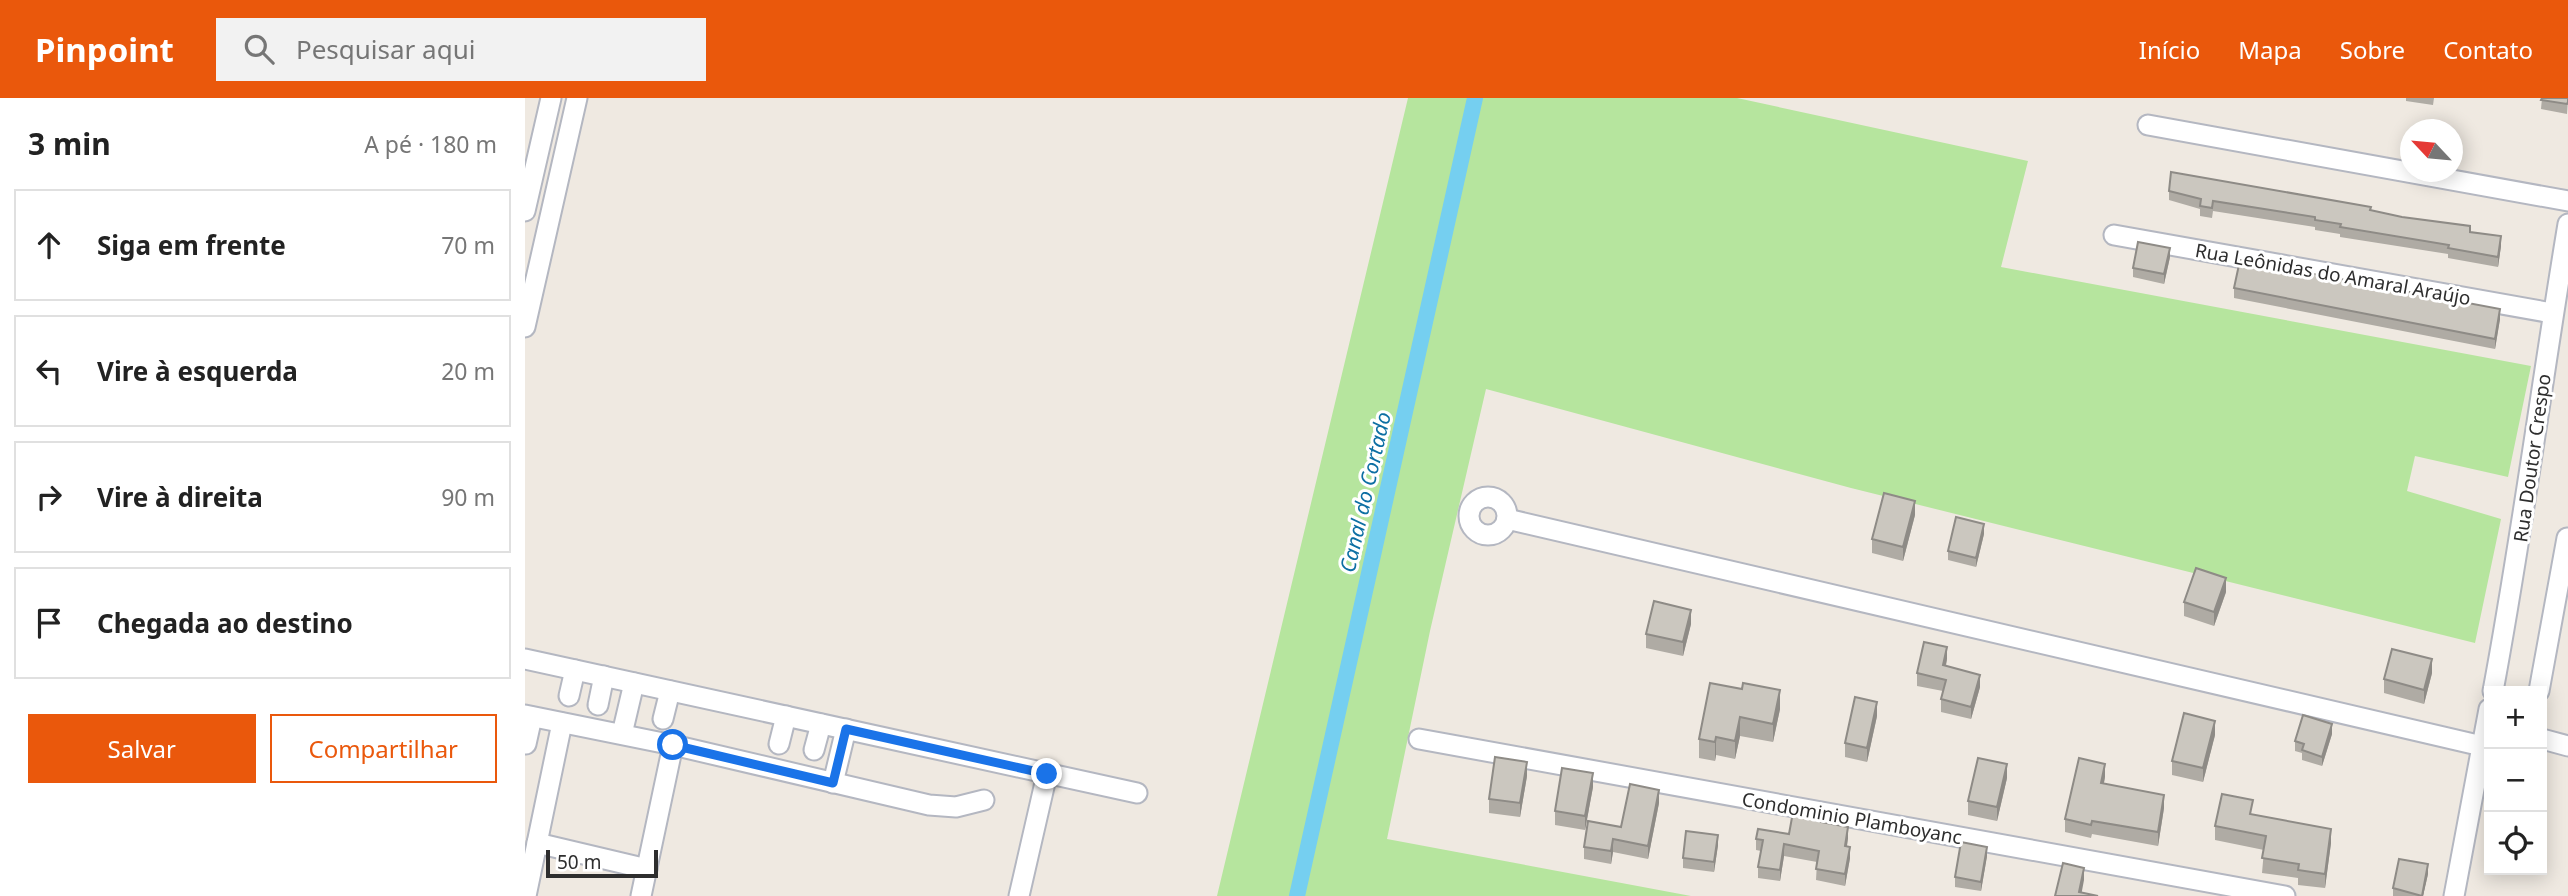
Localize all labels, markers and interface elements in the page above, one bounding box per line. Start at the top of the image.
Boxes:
search box [216,18,706,81]
text: Pinpoint [35,27,174,72]
icon: search [240,30,278,68]
text: Pesquisar aqui [296,31,475,67]
text: Início [2139,33,2200,66]
text: Mapa [2238,33,2302,66]
text: Sobre [2340,33,2405,66]
text: Contato [2443,33,2533,66]
north arrow [2400,119,2463,182]
text: 3 min [28,123,111,164]
text: A pé · 180 m [364,128,497,160]
icon: ahead [30,226,68,264]
text: Siga em frente [97,227,286,263]
text: 70 m [441,229,495,261]
street label: Rua Leônidas do Amaral Araújo [2193,237,2473,311]
icon: left [30,352,68,390]
text: Vire à esquerda [97,353,298,389]
text: 20 m [441,355,495,387]
street label: Rua Doutor Crespo [2507,372,2557,544]
water label: Canal do Cortado [1333,409,1397,575]
icon: right [30,478,68,516]
text: Vire à direita [97,479,263,515]
text: 90 m [441,481,495,513]
icon: arrive [30,604,68,642]
text: Chegada ao destino [97,605,353,641]
map controls [2484,686,2547,875]
button: + [2484,686,2547,749]
button: Salvar [28,714,256,783]
button: Compartilhar [270,714,497,783]
route start [657,729,688,760]
button: − [2484,749,2547,812]
route end [1031,758,1062,789]
street label: Condominio Plamboyanc [1740,786,1964,850]
button: locate [2484,812,2547,875]
scale bar [546,847,658,879]
text: 50 m [557,849,601,875]

